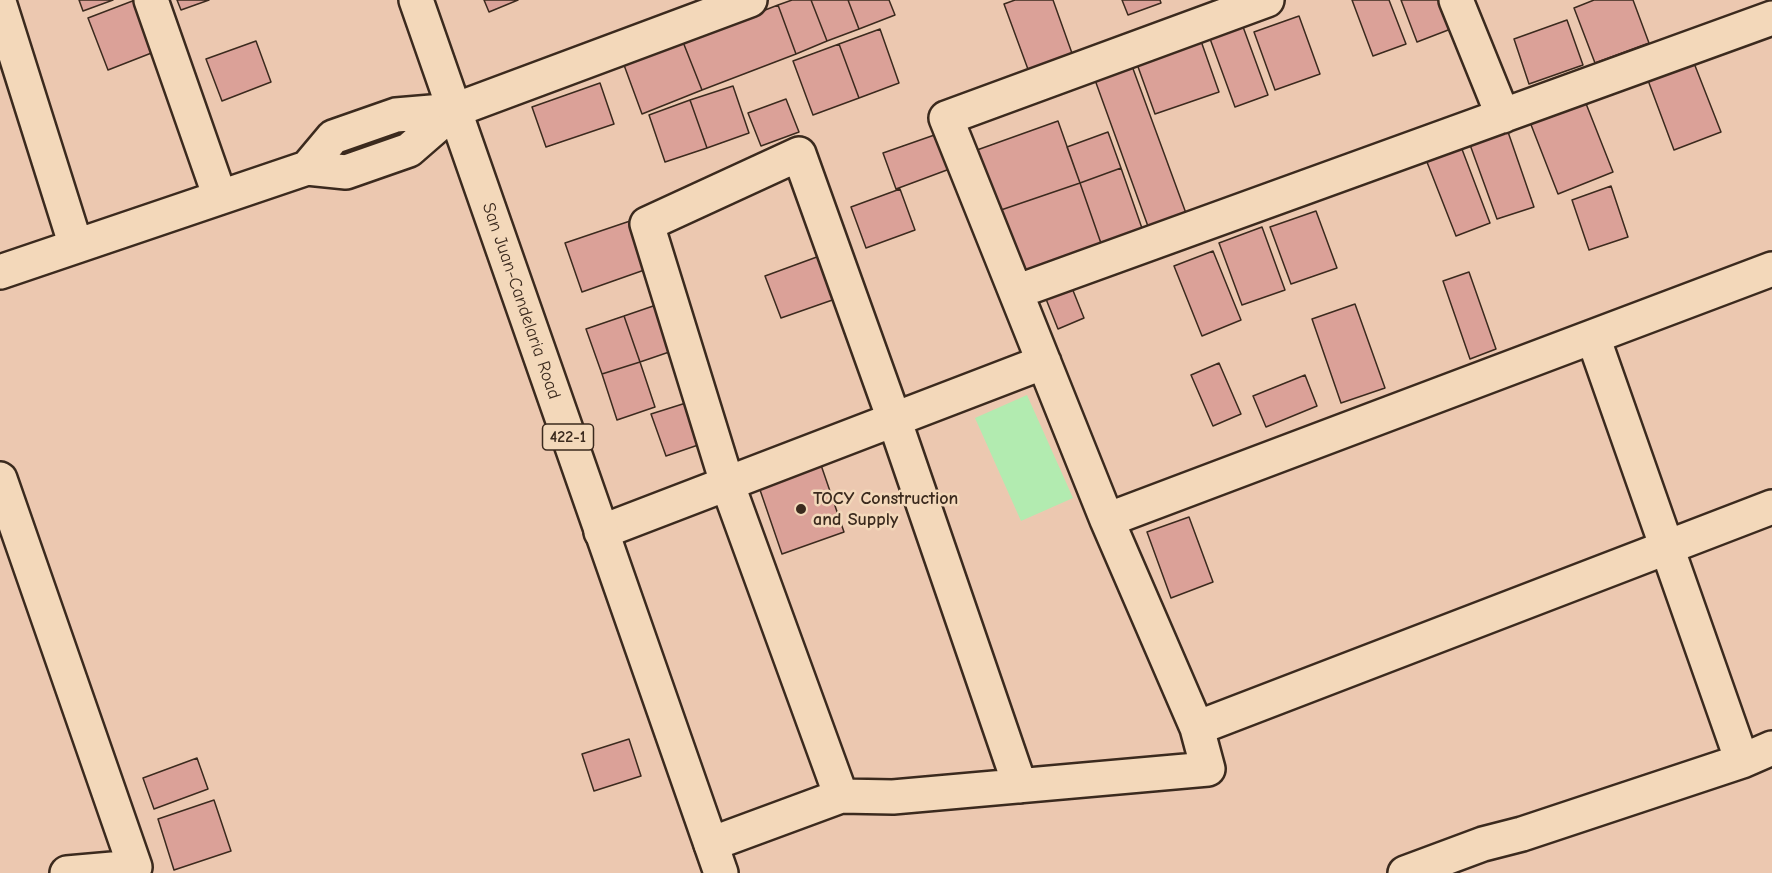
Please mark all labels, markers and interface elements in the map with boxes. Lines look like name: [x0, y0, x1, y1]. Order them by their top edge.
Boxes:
street label: San Juan-Candelaria Road: [477, 200, 565, 402]
road number: 422-1: [542, 424, 594, 450]
place label: TOCY Construction and Supply: [813, 488, 958, 530]
marker: TOCY Construction and Supply: [794, 502, 808, 516]

